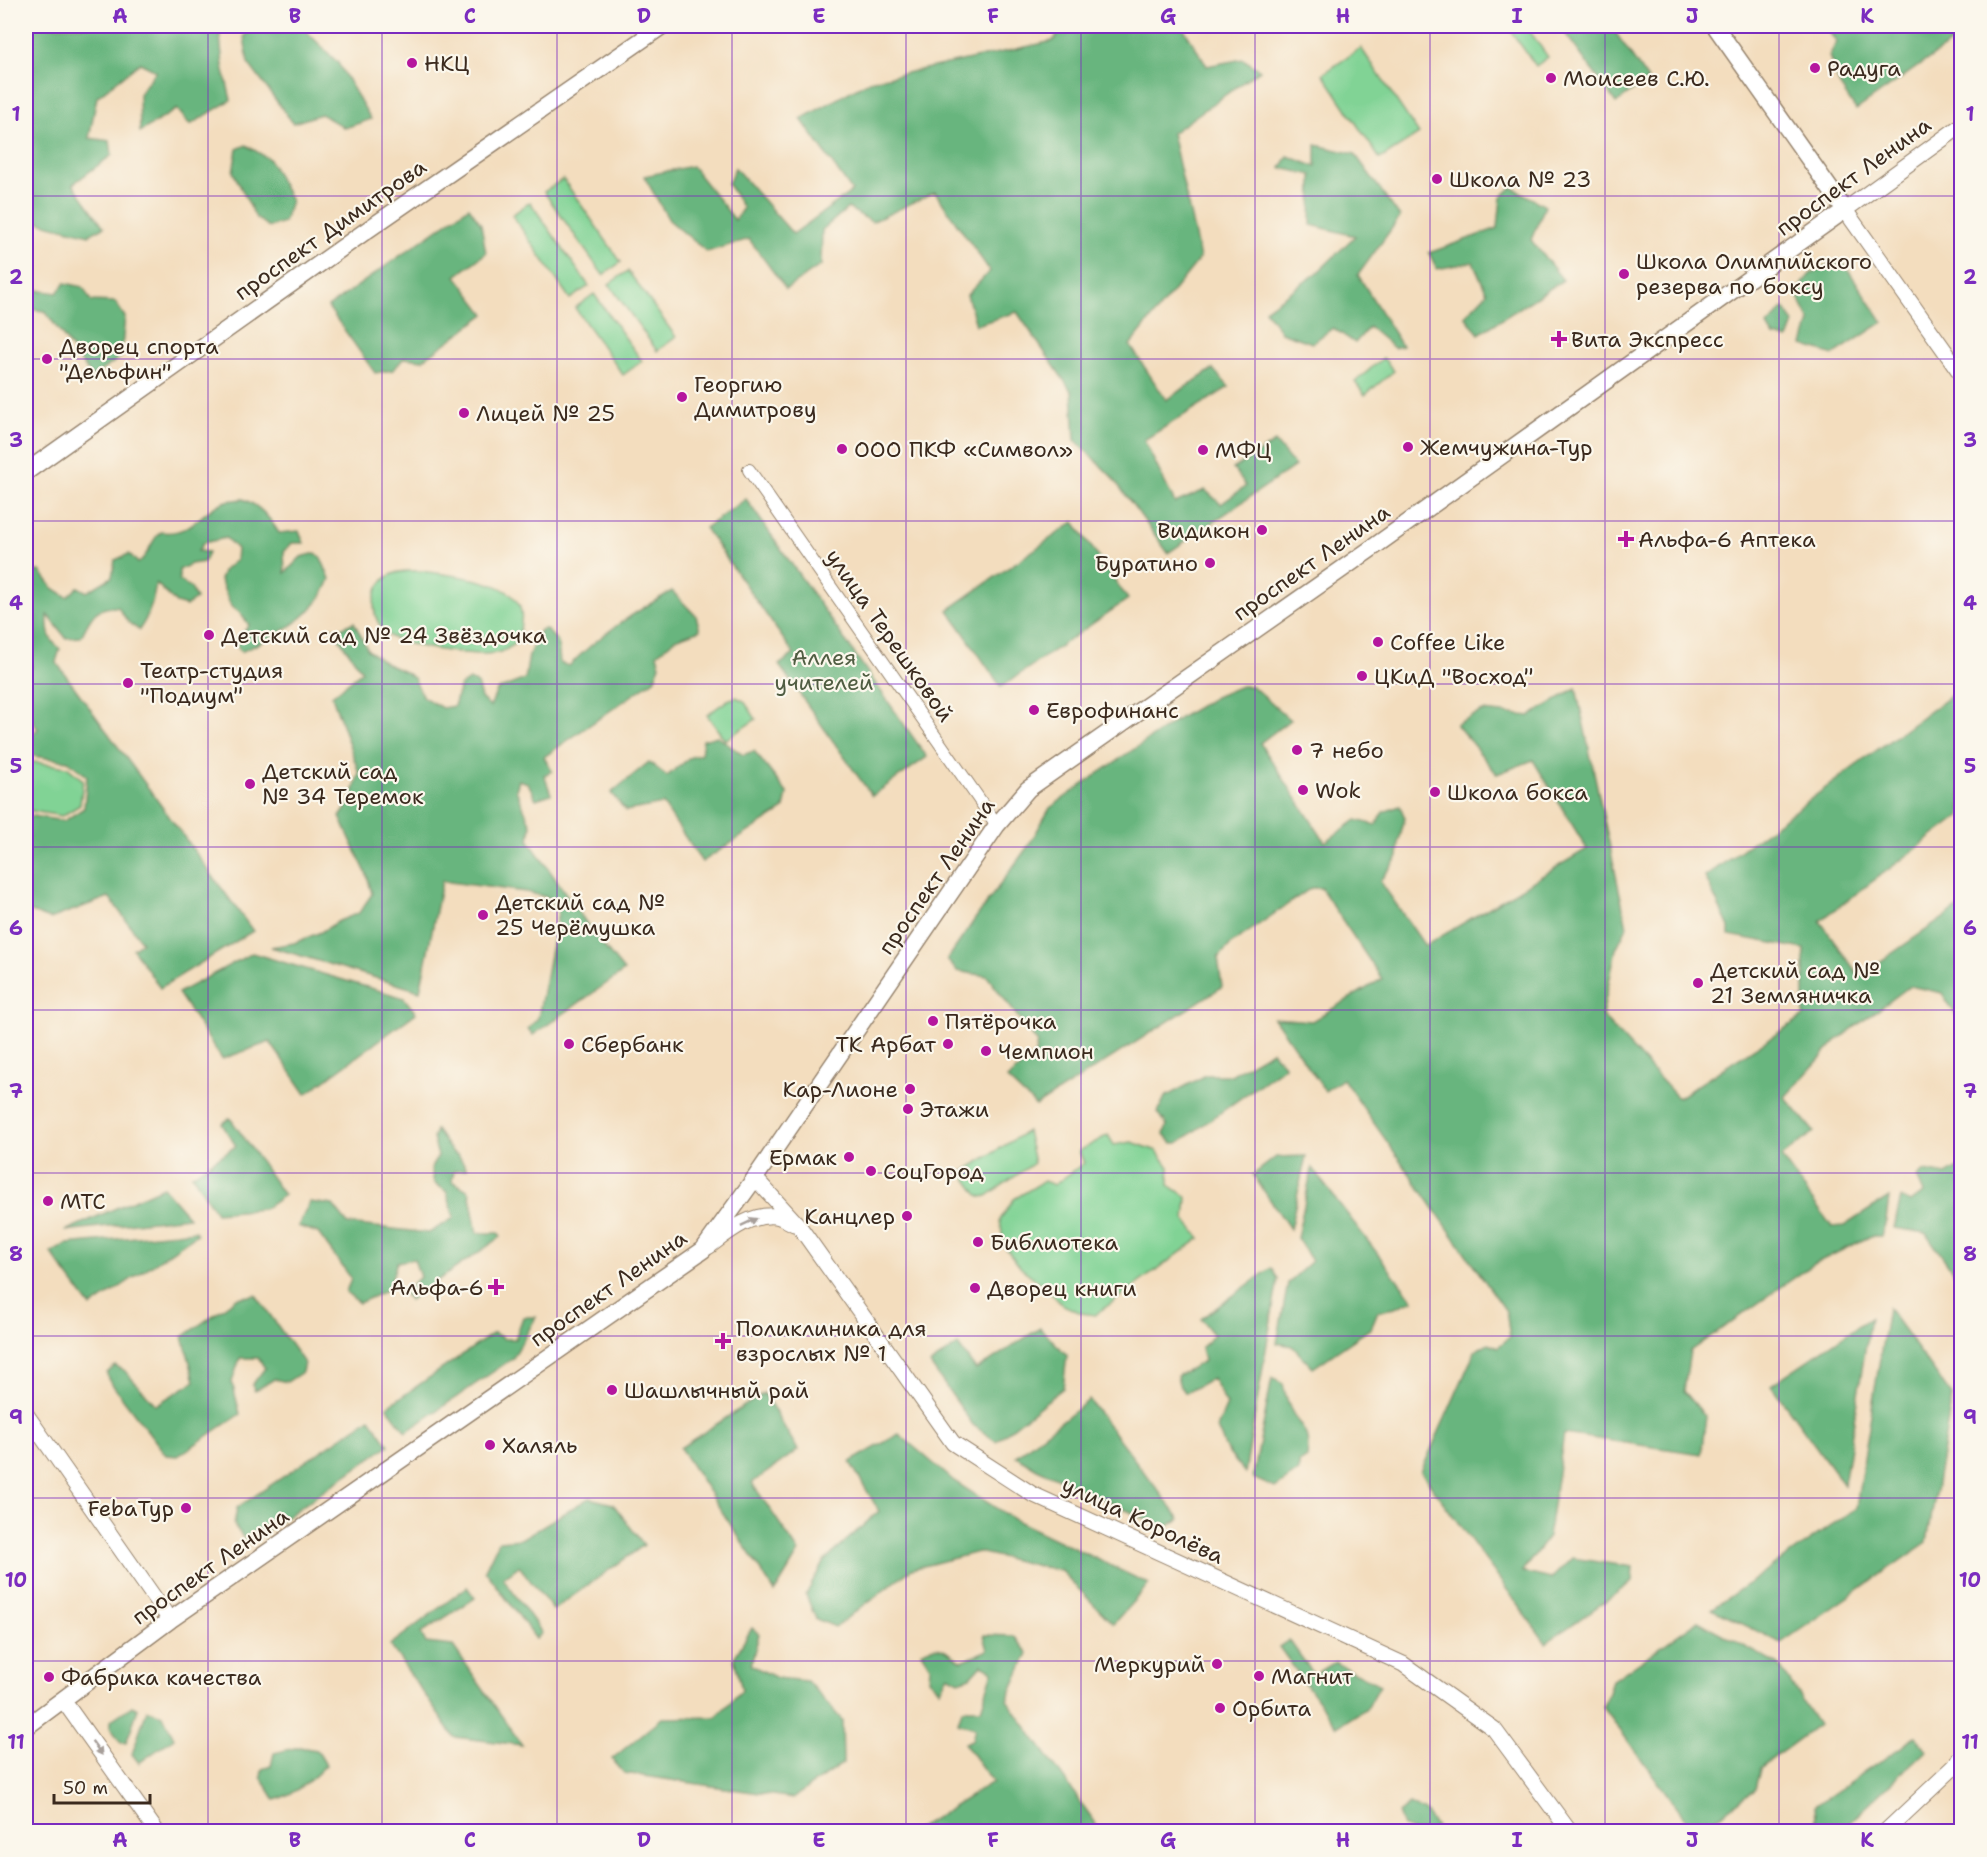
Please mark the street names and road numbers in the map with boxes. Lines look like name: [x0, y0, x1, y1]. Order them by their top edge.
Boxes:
street label: проспект Ленина: [1770, 110, 1937, 242]
street label: проспект Димитрова: [229, 152, 432, 307]
street label: проспект Ленина: [1227, 497, 1396, 627]
street label: улица Терешковой: [819, 543, 960, 728]
street label: проспект Ленина: [871, 792, 1002, 960]
street label: проспект Ленина: [524, 1223, 693, 1353]
street label: улица Королёва: [1057, 1470, 1229, 1571]
street label: проспект Ленина: [126, 1501, 295, 1631]

